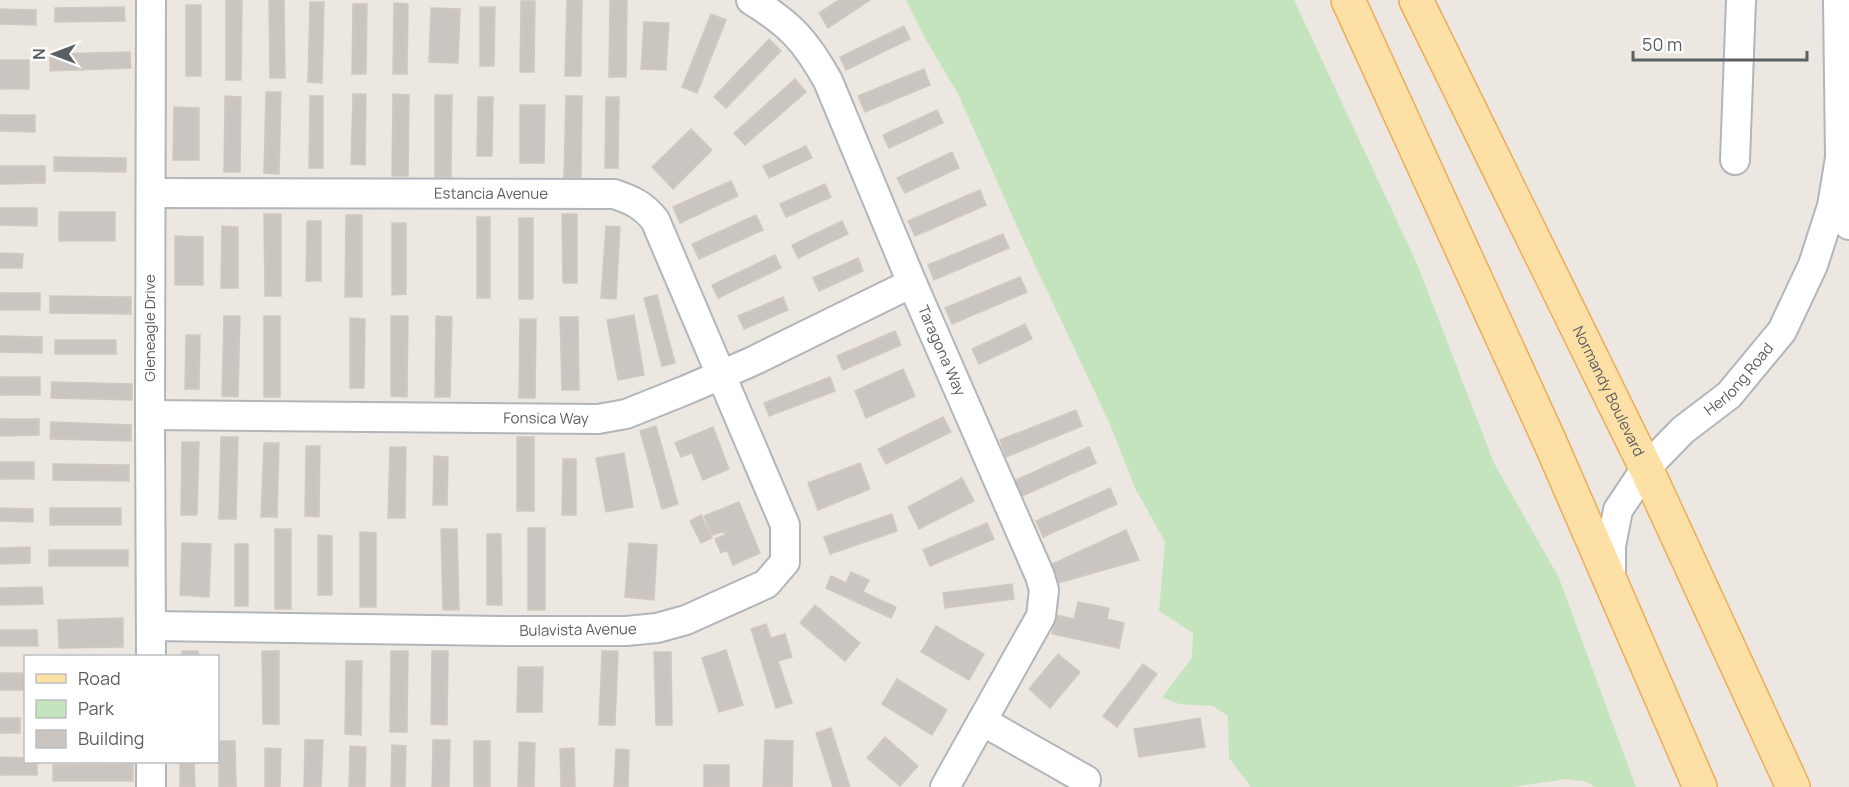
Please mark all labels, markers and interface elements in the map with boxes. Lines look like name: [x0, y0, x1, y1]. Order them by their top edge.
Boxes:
north arrow: [24, 24, 84, 84]
scale bar: [1633, 24, 1807, 62]
text: 50 m: [1642, 32, 1682, 56]
text: N: [28, 48, 50, 60]
street label: Estancia Avenue: [434, 183, 548, 204]
street label: Gleneagle Drive: [139, 274, 160, 382]
street label: Taragona Way: [913, 302, 971, 399]
street label: Normandy Boulevard: [1568, 322, 1650, 460]
street label: Herlong Road: [1700, 338, 1778, 420]
street label: Fonsica Way: [503, 407, 589, 429]
street label: Bulavista Avenue: [519, 618, 637, 641]
legend: [24, 655, 219, 763]
text: Road: [78, 666, 121, 690]
text: Park: [78, 696, 115, 720]
text: Building: [78, 726, 144, 750]

